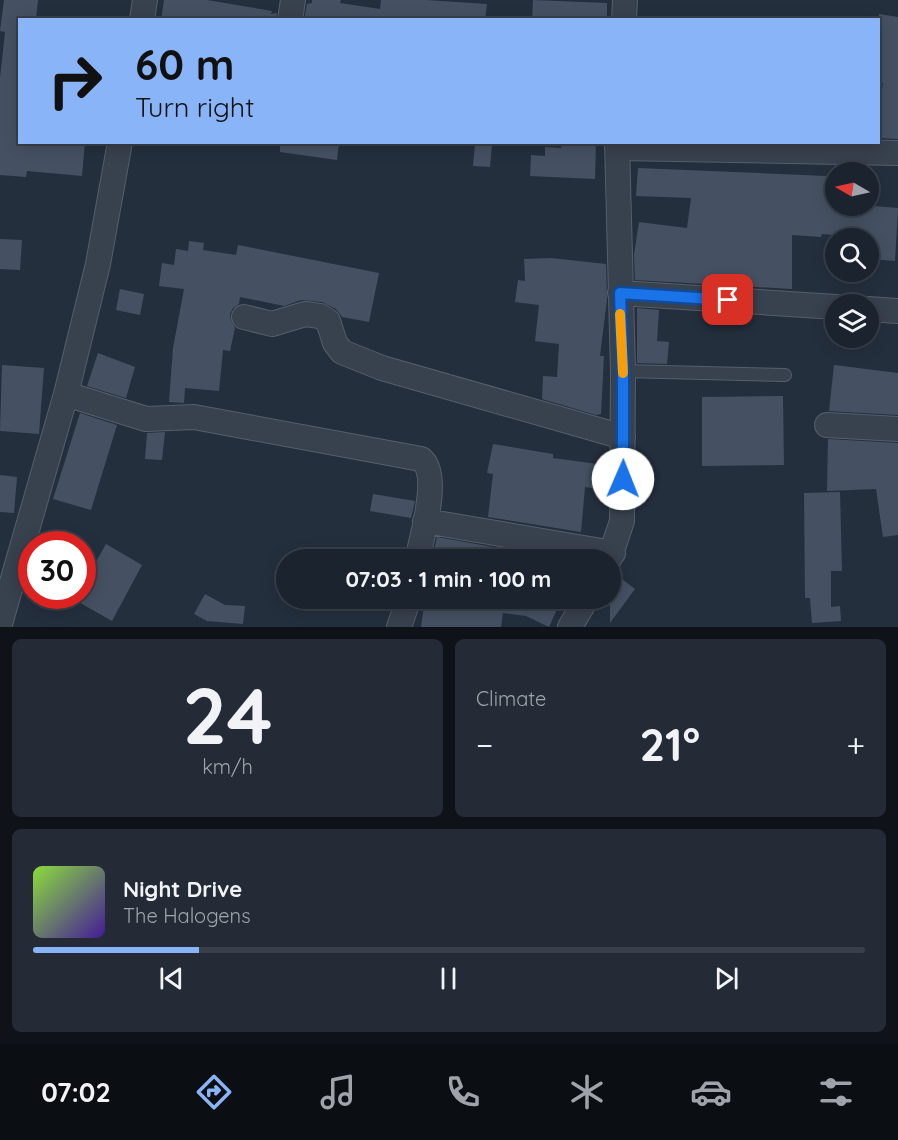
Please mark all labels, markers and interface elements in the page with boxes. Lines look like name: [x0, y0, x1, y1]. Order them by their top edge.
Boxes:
text: 60 m: [135, 38, 235, 91]
icon: right: [36, 42, 114, 120]
text: Turn right: [135, 90, 254, 124]
north arrow: [825, 162, 879, 216]
map controls: [825, 162, 879, 348]
button: search: [825, 228, 879, 282]
pin: [702, 274, 753, 325]
icon: arrive: [711, 283, 744, 316]
button: layers: [825, 294, 879, 348]
position arrow: [591, 447, 655, 511]
speed limit sign: 30: [18, 531, 96, 609]
text: 07:03 · 1 min · 100 m: [346, 565, 551, 593]
text: 24: [182, 666, 273, 764]
text: Climate: [476, 686, 546, 711]
text: 21°: [639, 716, 700, 772]
text: −: [476, 724, 493, 765]
text: +: [846, 724, 865, 765]
text: km/h: [202, 754, 253, 779]
text: Night Drive: [123, 875, 242, 903]
text: The Halogens: [123, 903, 251, 928]
icon: previous: [155, 962, 188, 995]
icon: pause: [432, 962, 465, 995]
icon: next: [710, 962, 743, 995]
icon: directions: [193, 1071, 235, 1113]
icon: music: [317, 1071, 359, 1113]
icon: phone: [442, 1071, 484, 1113]
icon: climate: [566, 1071, 608, 1113]
icon: car: [690, 1071, 732, 1113]
icon: filters: [815, 1071, 857, 1113]
text: 07:02: [41, 1075, 111, 1109]

